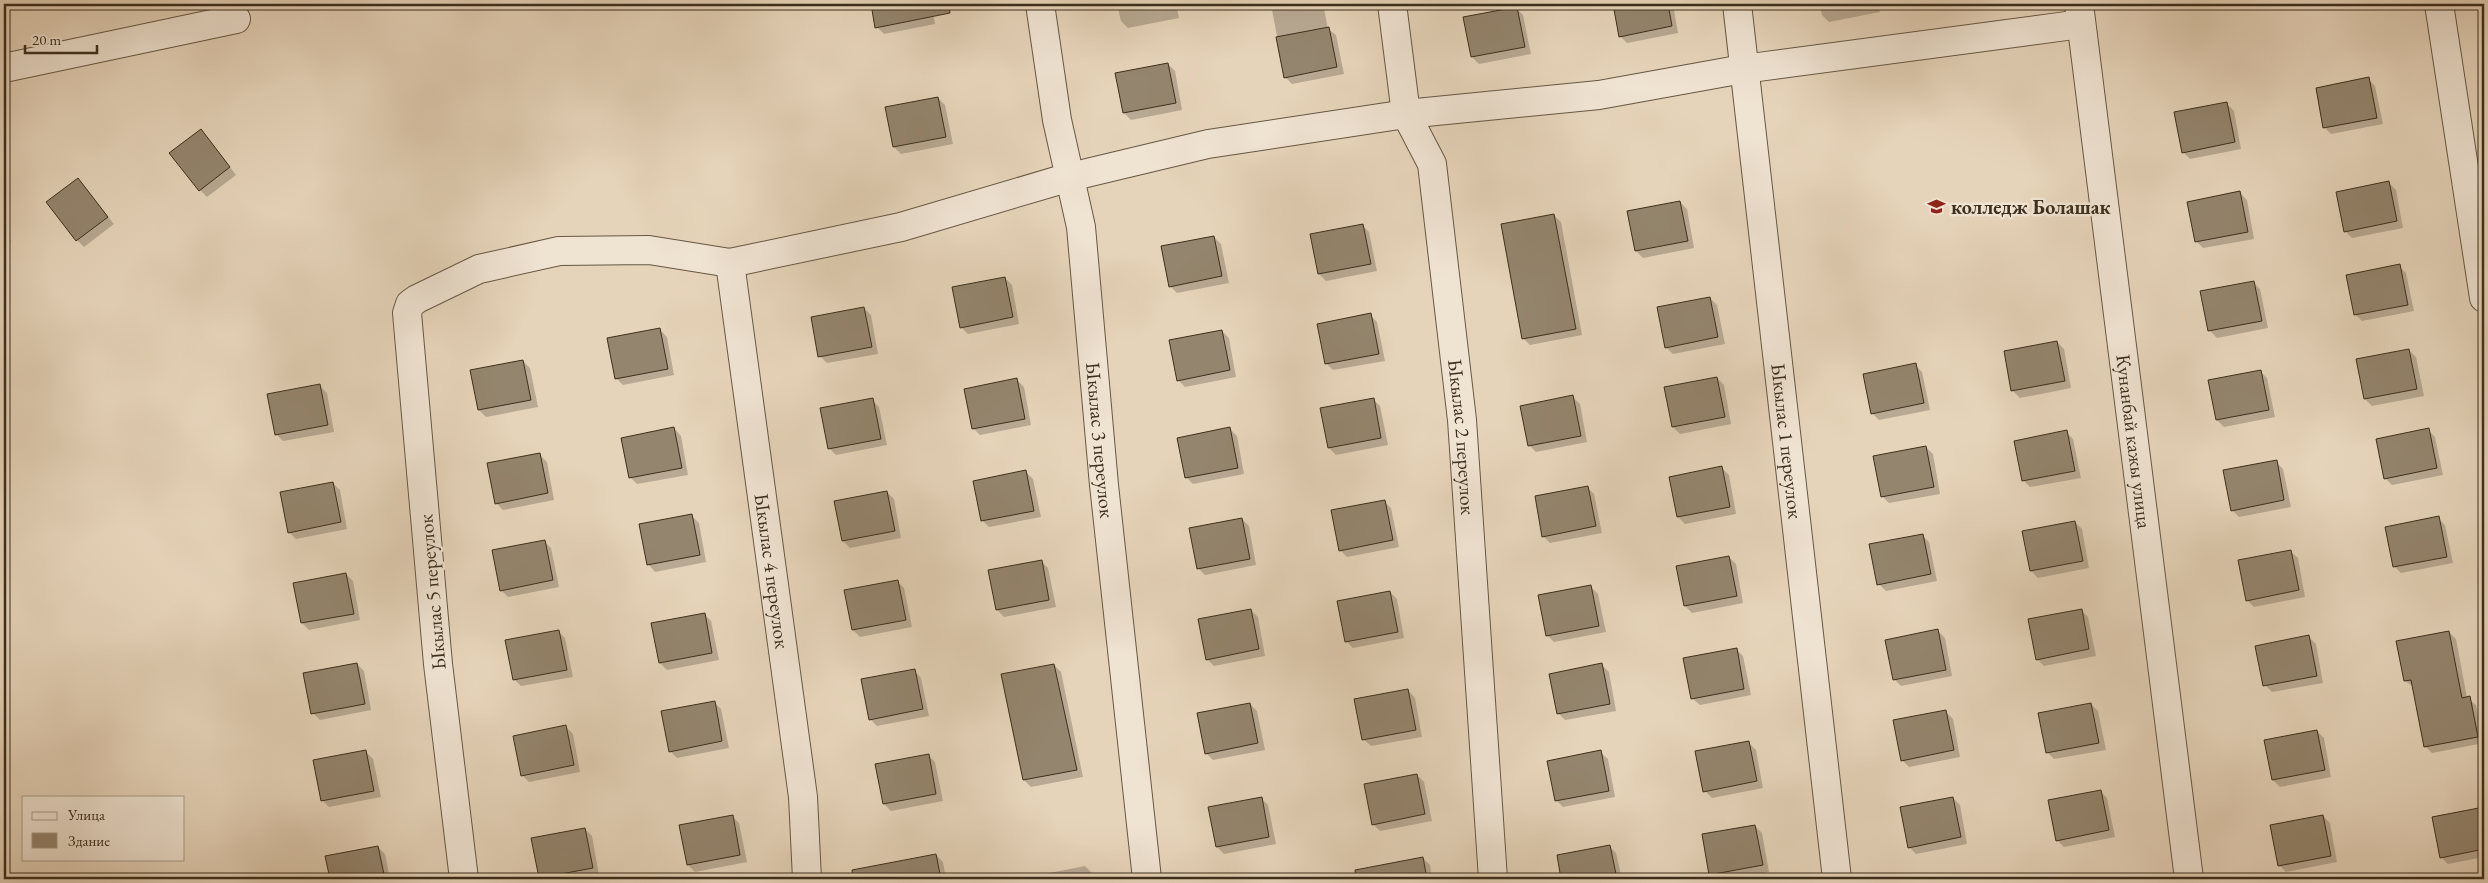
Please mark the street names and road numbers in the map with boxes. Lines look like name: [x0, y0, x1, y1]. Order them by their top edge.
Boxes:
street label: Кунанбай кажы улица: [2110, 353, 2158, 530]
street label: Ыкылас 2 переулок: [1442, 358, 1481, 516]
street label: Ыкылас 3 переулок: [1080, 361, 1121, 520]
street label: Ыкылас 1 переулок: [1765, 362, 1809, 521]
street label: Ыкылас 4 переулок: [749, 492, 796, 651]
street label: Ыкылас 5 переулок: [412, 513, 452, 671]

